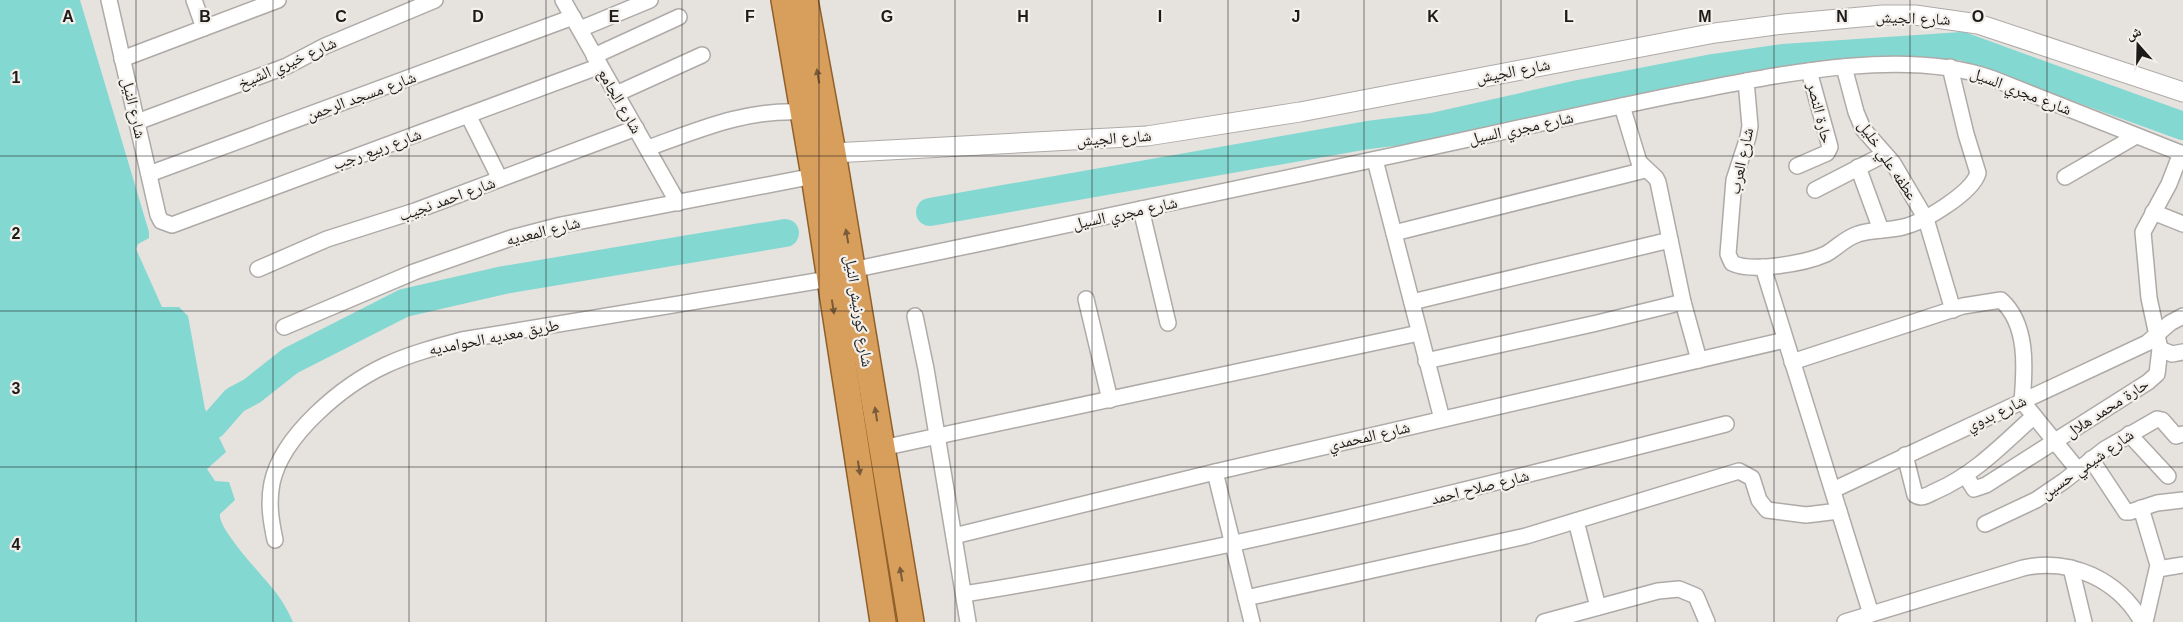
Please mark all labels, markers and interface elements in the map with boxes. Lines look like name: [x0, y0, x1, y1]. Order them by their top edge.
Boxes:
text: A: [62, 8, 74, 25]
text: B: [199, 8, 211, 25]
text: C: [335, 8, 347, 25]
text: D: [472, 8, 484, 25]
text: E: [609, 8, 620, 25]
text: F: [745, 8, 755, 25]
text: G: [881, 8, 893, 25]
text: H: [1017, 8, 1029, 25]
text: I: [1158, 8, 1162, 25]
text: J: [1292, 8, 1300, 25]
text: K: [1427, 8, 1439, 25]
text: L: [1564, 8, 1574, 25]
text: M: [1698, 8, 1712, 25]
text: N: [1836, 8, 1848, 25]
street label: شارع الجيش: [1875, 8, 1951, 30]
text: O: [1972, 8, 1984, 25]
north arrow: [2113, 20, 2163, 70]
text: ش: [2124, 23, 2144, 44]
street label: شارع خيري الشيخ: [235, 34, 340, 96]
street label: شارع الجيش: [1475, 56, 1552, 88]
street label: شارع مجري السيل: [1967, 64, 2074, 122]
street label: شارع الجامع: [593, 66, 645, 137]
street label: شارع مسجد الرحمن: [304, 68, 419, 126]
one-way arrow: [814, 68, 822, 84]
text: 1: [12, 69, 21, 86]
street label: شارع النيل: [117, 76, 149, 141]
street label: حارة النصر: [1803, 80, 1836, 145]
street label: شارع مجري السيل: [1467, 109, 1576, 151]
street label: عطفه علي خليل: [1852, 117, 1921, 205]
street label: شارع ربيع رجب: [331, 125, 424, 175]
street label: شارع العرب: [1726, 126, 1758, 196]
street label: شارع الجيش: [1076, 127, 1152, 151]
street label: شارع احمد نجيب: [396, 174, 498, 226]
street label: شارع مجري السيل: [1071, 194, 1180, 236]
street label: شارع المعديه: [504, 214, 582, 250]
text: 2: [12, 225, 21, 242]
one-way arrow: [842, 228, 850, 244]
street label: شارع كورنيش النيل: [840, 254, 876, 369]
one-way arrow: [829, 300, 837, 316]
street label: طريق معديه الحوامديه: [427, 316, 561, 360]
street label: حارة محمد هلال: [2062, 375, 2153, 443]
text: 3: [12, 380, 21, 397]
street label: شارع بدوي: [1963, 392, 2030, 438]
one-way arrow: [872, 405, 880, 421]
street label: شارع المحمدي: [1326, 418, 1412, 458]
street label: شارع شيمي حسين: [2037, 426, 2139, 506]
one-way arrow: [855, 460, 863, 476]
street label: شارع صلاح احمد: [1429, 467, 1531, 509]
text: 4: [12, 536, 21, 553]
one-way arrow: [897, 566, 905, 582]

